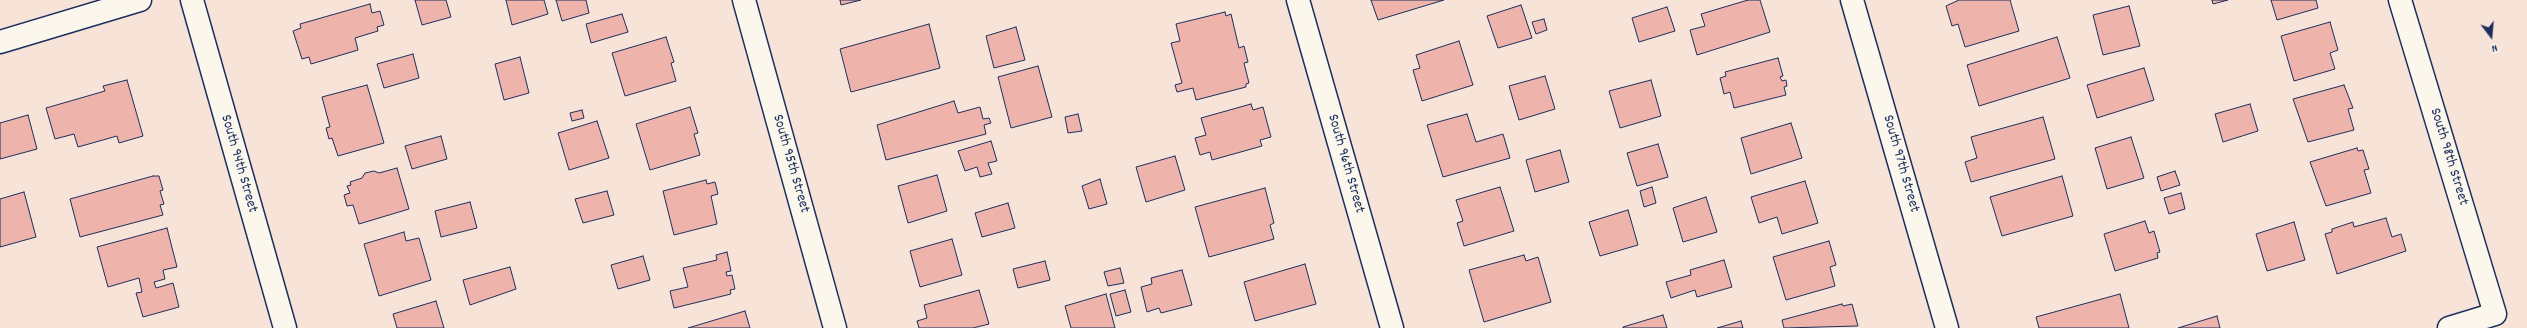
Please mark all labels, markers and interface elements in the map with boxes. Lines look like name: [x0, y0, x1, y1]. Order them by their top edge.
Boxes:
north arrow: [2471, 16, 2511, 56]
text: N: [2489, 39, 2499, 56]
street label: South 98th Street: [2425, 106, 2471, 208]
street label: South 96th Street: [1322, 112, 1368, 216]
street label: South 94th Street: [215, 113, 261, 215]
street label: South 95th Street: [767, 113, 813, 215]
street label: South 97th Street: [1877, 113, 1923, 215]

